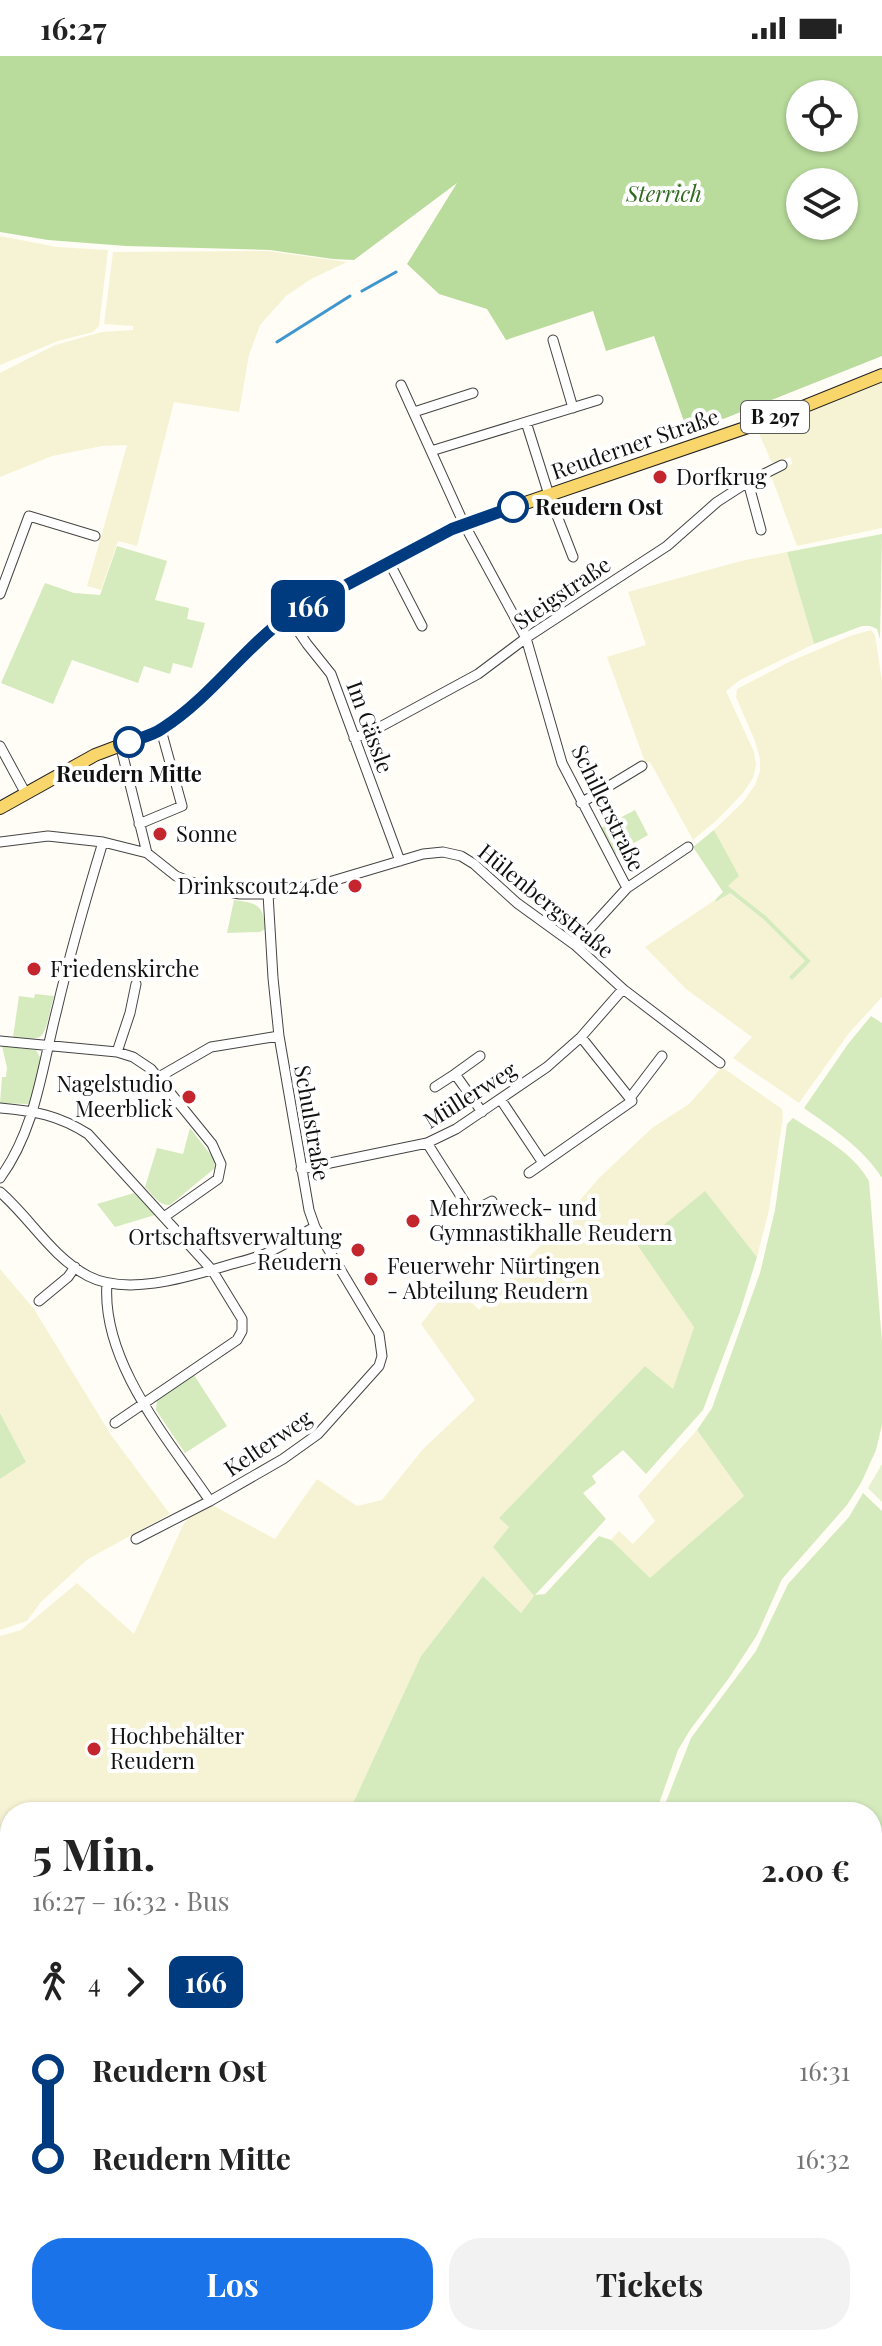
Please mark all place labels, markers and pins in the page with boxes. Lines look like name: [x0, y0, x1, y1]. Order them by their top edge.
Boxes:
place label: Dorfkrug: [676, 461, 767, 491]
marker: Dorfkrug: [651, 468, 669, 486]
place label: Reudern Ost: [535, 491, 663, 521]
marker: Reudern Ost: [498, 492, 528, 522]
marker: Reudern Mitte: [114, 727, 144, 757]
place label: Reudern Mitte: [56, 758, 202, 788]
place label: Sonne: [176, 818, 237, 848]
marker: Sonne: [151, 825, 169, 843]
place label: Drinkscout24.de: [178, 870, 339, 900]
marker: Drinkscout24.de: [346, 877, 364, 895]
place label: Friedenskirche: [50, 953, 199, 983]
marker: Friedenskirche: [25, 960, 43, 978]
place label: Nagelstudio Meerblick: [56, 1068, 173, 1123]
marker: Nagelstudio Meerblick: [180, 1088, 198, 1106]
place label: Mehrzweck- und Gymnastikhalle Reudern: [429, 1192, 672, 1247]
marker: Mehrzweck- und Gymnastikhalle Reudern: [404, 1212, 422, 1230]
place label: Ortschaftsverwaltung Reudern: [128, 1221, 342, 1276]
marker: Ortschaftsverwaltung Reudern: [349, 1241, 367, 1259]
place label: Feuerwehr Nürtingen - Abteilung Reudern: [387, 1250, 600, 1305]
marker: Feuerwehr Nürtingen - Abteilung Reudern: [362, 1270, 380, 1288]
place label: Hochbehälter Reudern: [110, 1720, 245, 1775]
marker: Hochbehälter Reudern: [85, 1740, 103, 1758]

